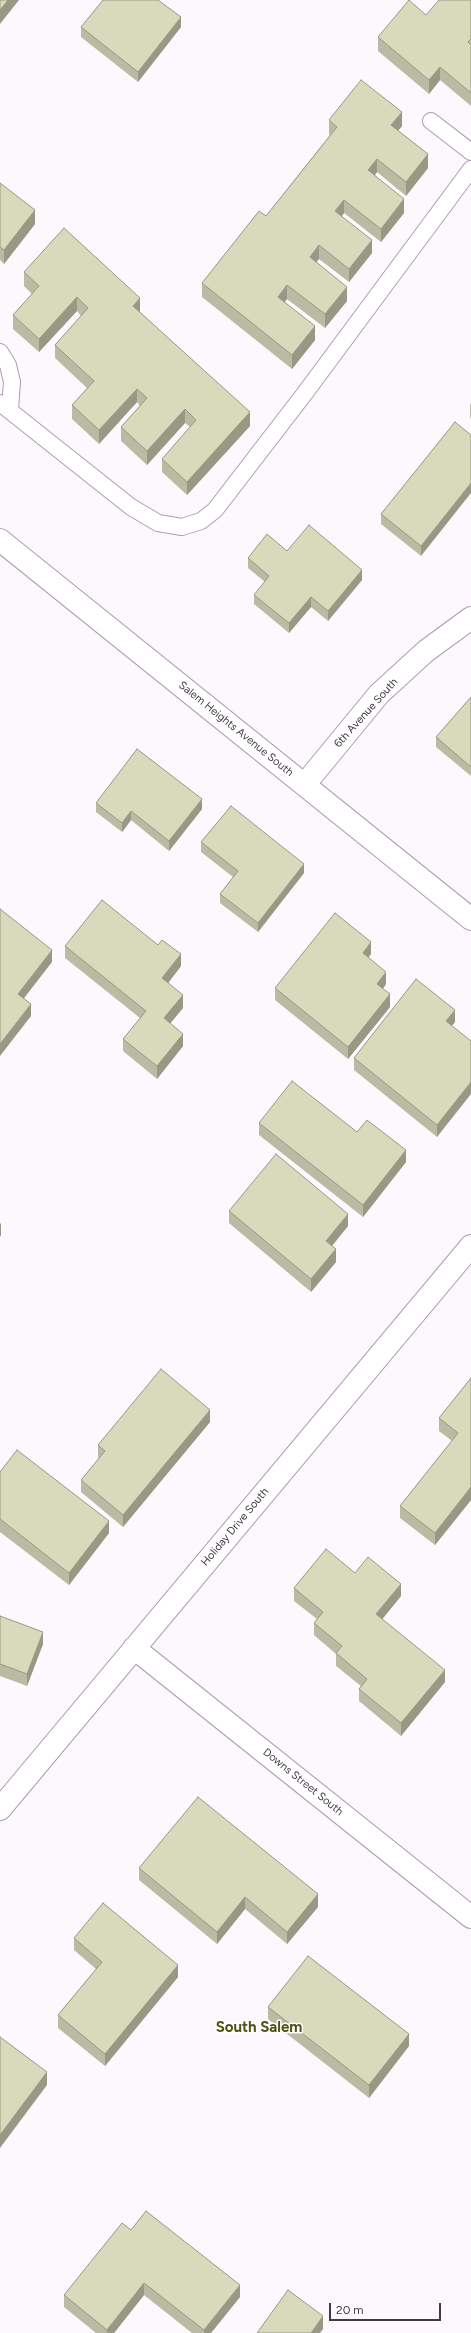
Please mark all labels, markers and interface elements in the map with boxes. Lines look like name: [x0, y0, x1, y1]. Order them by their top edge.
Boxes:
street label: 6th Avenue South: [331, 676, 401, 750]
street label: Salem Heights Avenue South: [176, 679, 296, 779]
street label: Holiday Drive South: [199, 1485, 271, 1569]
street label: Downs Street South: [260, 1746, 346, 1818]
district label: South Salem: [216, 2019, 302, 2037]
scale bar: [331, 2295, 443, 2321]
text: 20 m: [336, 2303, 364, 2317]

